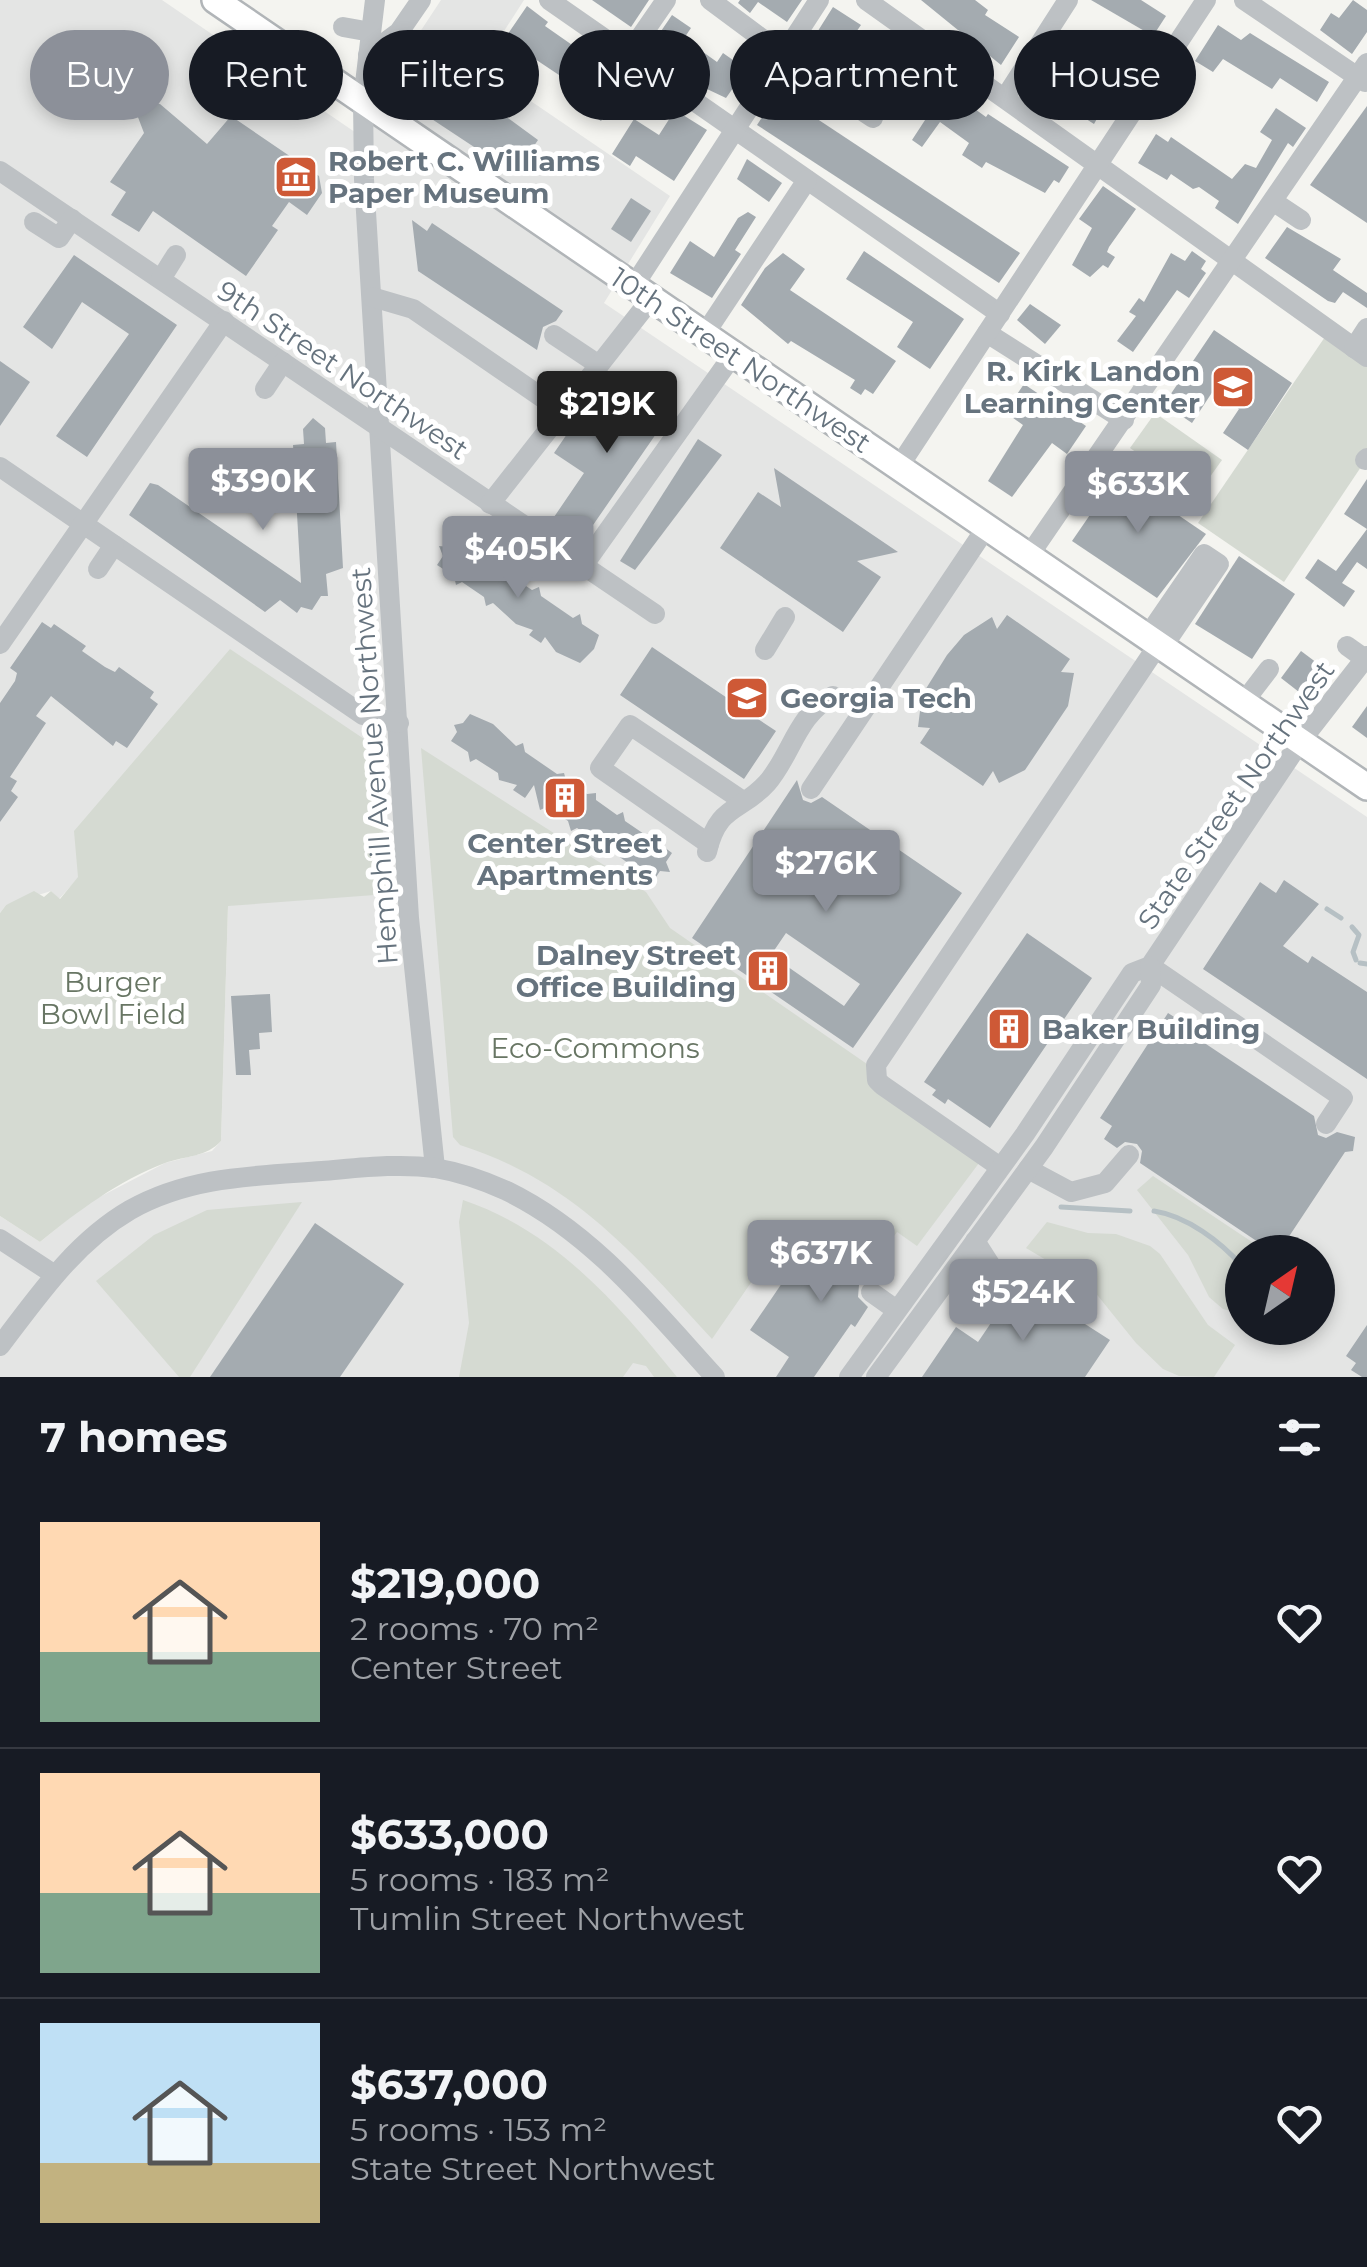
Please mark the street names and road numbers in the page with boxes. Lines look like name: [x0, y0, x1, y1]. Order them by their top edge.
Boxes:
street label: 10th Street Northwest: [604, 260, 878, 460]
street label: 9th Street Northwest: [211, 273, 475, 467]
street label: Hemphill Avenue Northwest: [343, 566, 405, 966]
street label: State Street Northwest: [1130, 654, 1342, 936]

